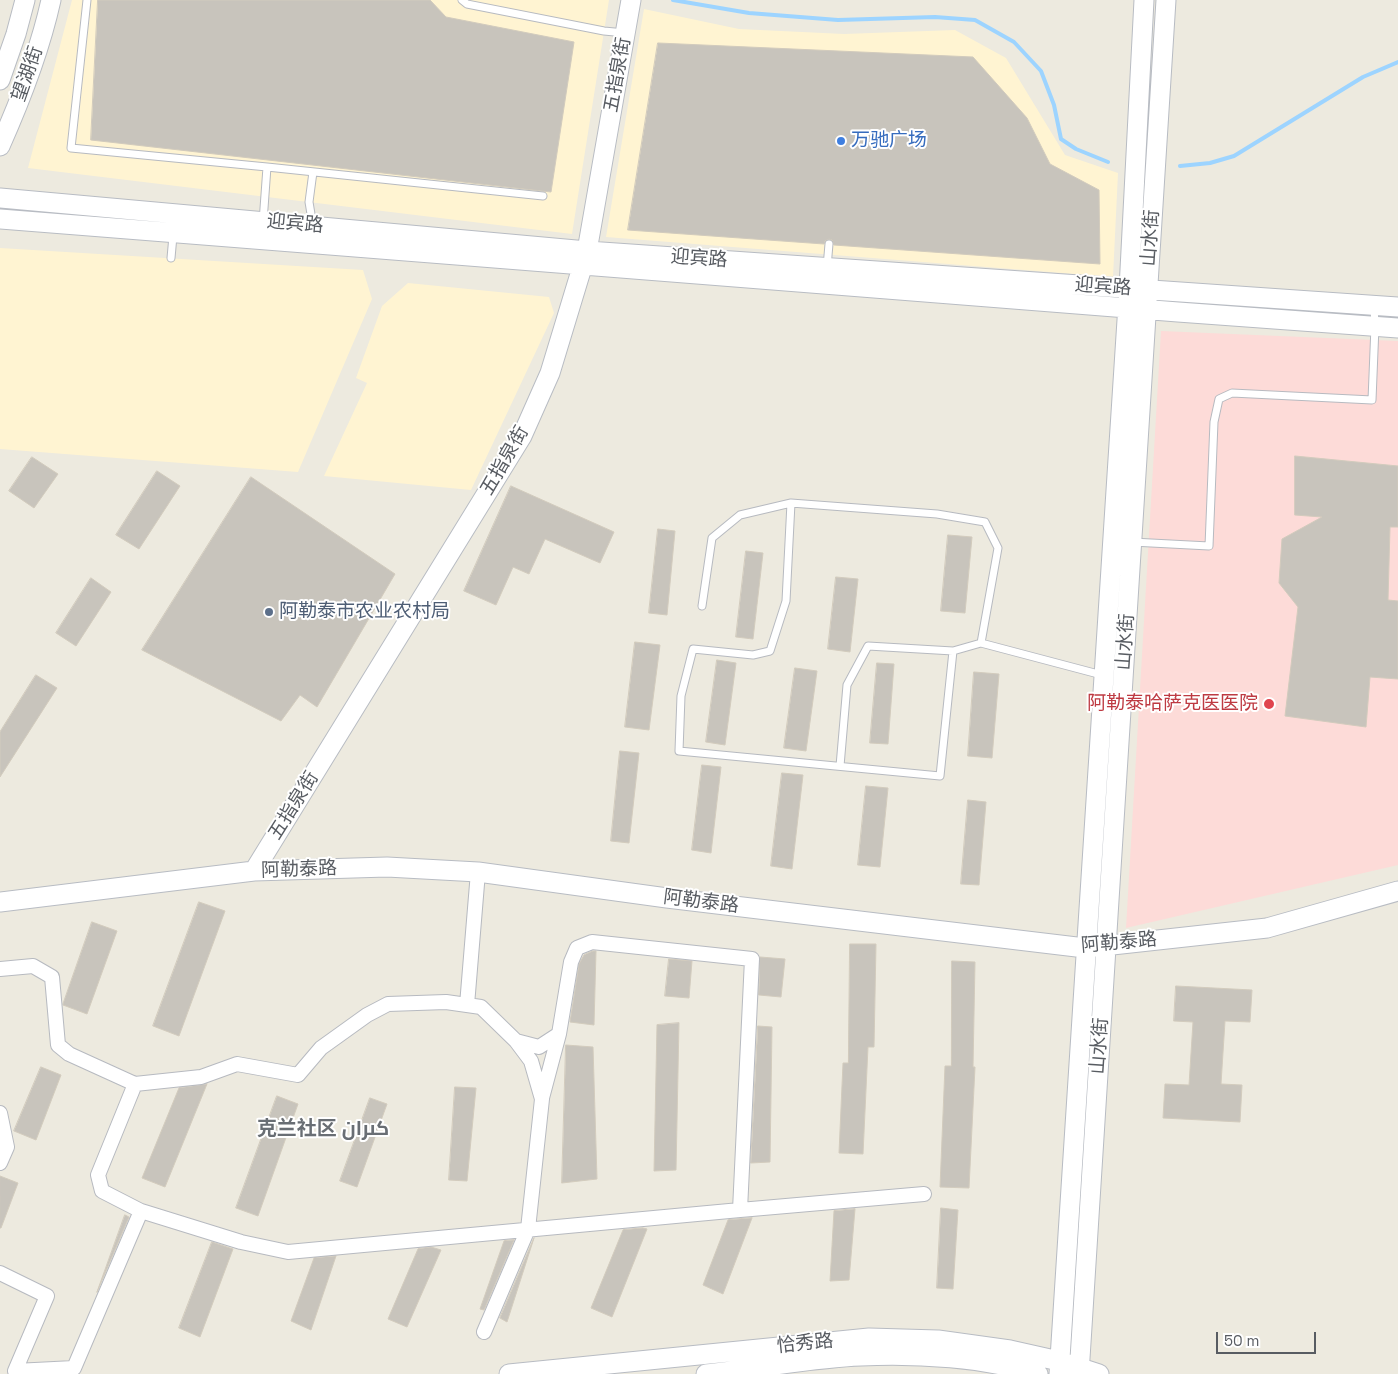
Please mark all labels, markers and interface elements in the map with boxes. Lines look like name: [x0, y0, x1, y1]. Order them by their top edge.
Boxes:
street label: 五指泉街: [600, 36, 636, 114]
street label: 望湖街: [8, 43, 48, 105]
place label: 万驰广场: [851, 130, 927, 152]
marker: 万驰广场: [835, 135, 847, 147]
street label: 山水街: [1138, 209, 1164, 267]
street label: 迎宾路: [266, 210, 324, 238]
street label: 迎宾路: [670, 246, 728, 272]
street label: 迎宾路: [1074, 274, 1132, 300]
street label: 五指泉街: [476, 422, 534, 500]
place label: 阿勒泰市农业农村局: [279, 601, 450, 623]
marker: 阿勒泰市农业农村局: [263, 606, 275, 618]
street label: 山水街: [1113, 613, 1139, 671]
place label: 阿勒泰哈萨克医医院: [1087, 693, 1258, 715]
marker: 阿勒泰哈萨克医医院: [1262, 697, 1276, 711]
street label: 五指泉街: [264, 768, 324, 844]
street label: 阿勒泰路: [261, 857, 337, 883]
street label: 阿勒泰路: [662, 886, 740, 918]
street label: 阿勒泰路: [1080, 928, 1158, 958]
street label: 山水街: [1087, 1017, 1113, 1075]
district label: 克兰社区 كىران: [257, 1118, 389, 1142]
scale bar: [1218, 1322, 1318, 1354]
street label: 恰秀路: [775, 1330, 835, 1358]
text: 50 m: [1224, 1331, 1259, 1350]

